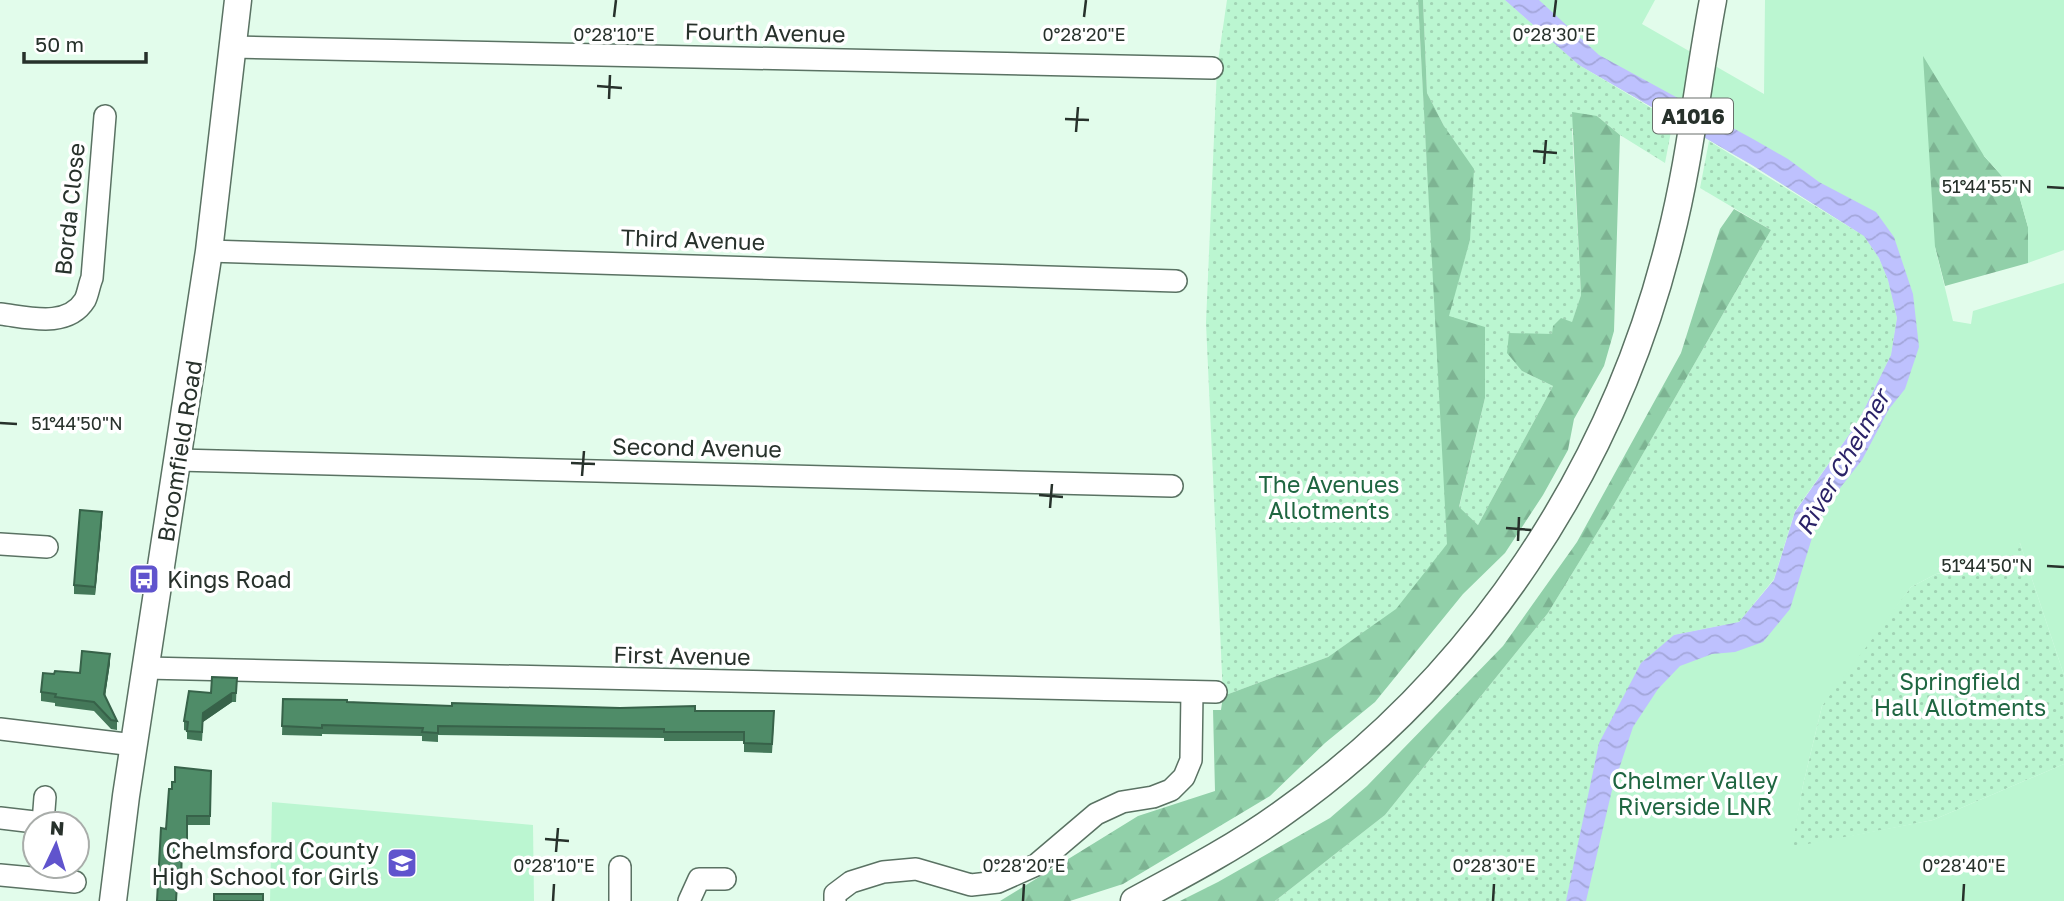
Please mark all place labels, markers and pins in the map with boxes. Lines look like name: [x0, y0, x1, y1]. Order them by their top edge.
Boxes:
bus stop icon: Kings Road: [127, 562, 161, 596]
place label: Kings Road: [167, 565, 292, 593]
place label: Chelmsford County High School for Girls: [152, 836, 379, 890]
school or university icon: Chelmsford County High School for Girls: [385, 846, 419, 880]

